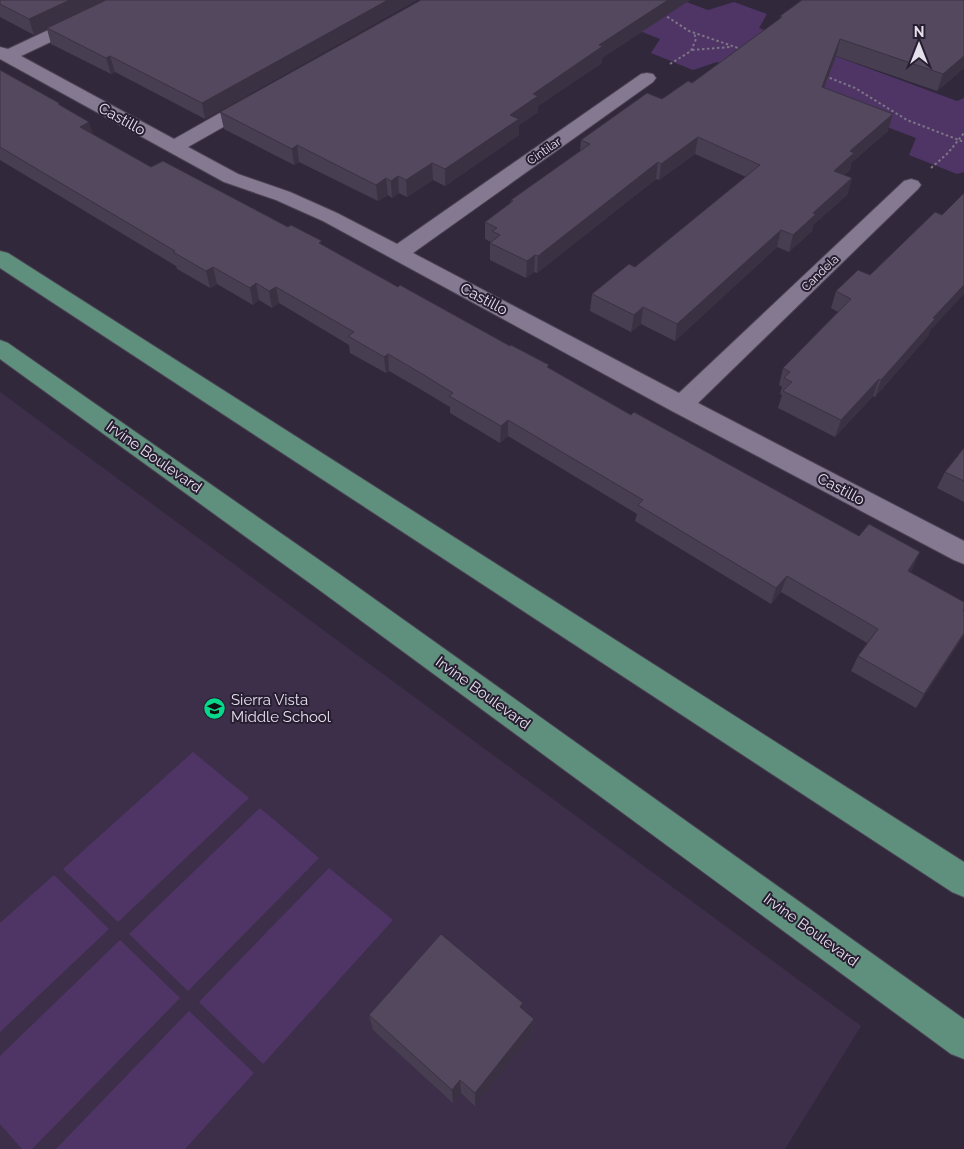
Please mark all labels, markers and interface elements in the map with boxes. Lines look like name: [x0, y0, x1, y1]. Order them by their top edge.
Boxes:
north arrow: [894, 20, 944, 70]
text: N: [914, 24, 924, 40]
street label: Castillo: [95, 99, 149, 139]
street label: Cintilar: [524, 134, 564, 168]
street label: Candela: [799, 252, 841, 294]
street label: Castillo: [457, 279, 511, 319]
street label: Irvine Boulevard: [103, 417, 205, 497]
street label: Castillo: [814, 469, 868, 509]
street label: Irvine Boulevard: [432, 653, 534, 733]
place label: Sierra Vista Middle School: [231, 691, 332, 726]
school or university icon: Sierra Vista Middle School: [203, 697, 227, 721]
street label: Irvine Boulevard: [760, 890, 862, 970]

